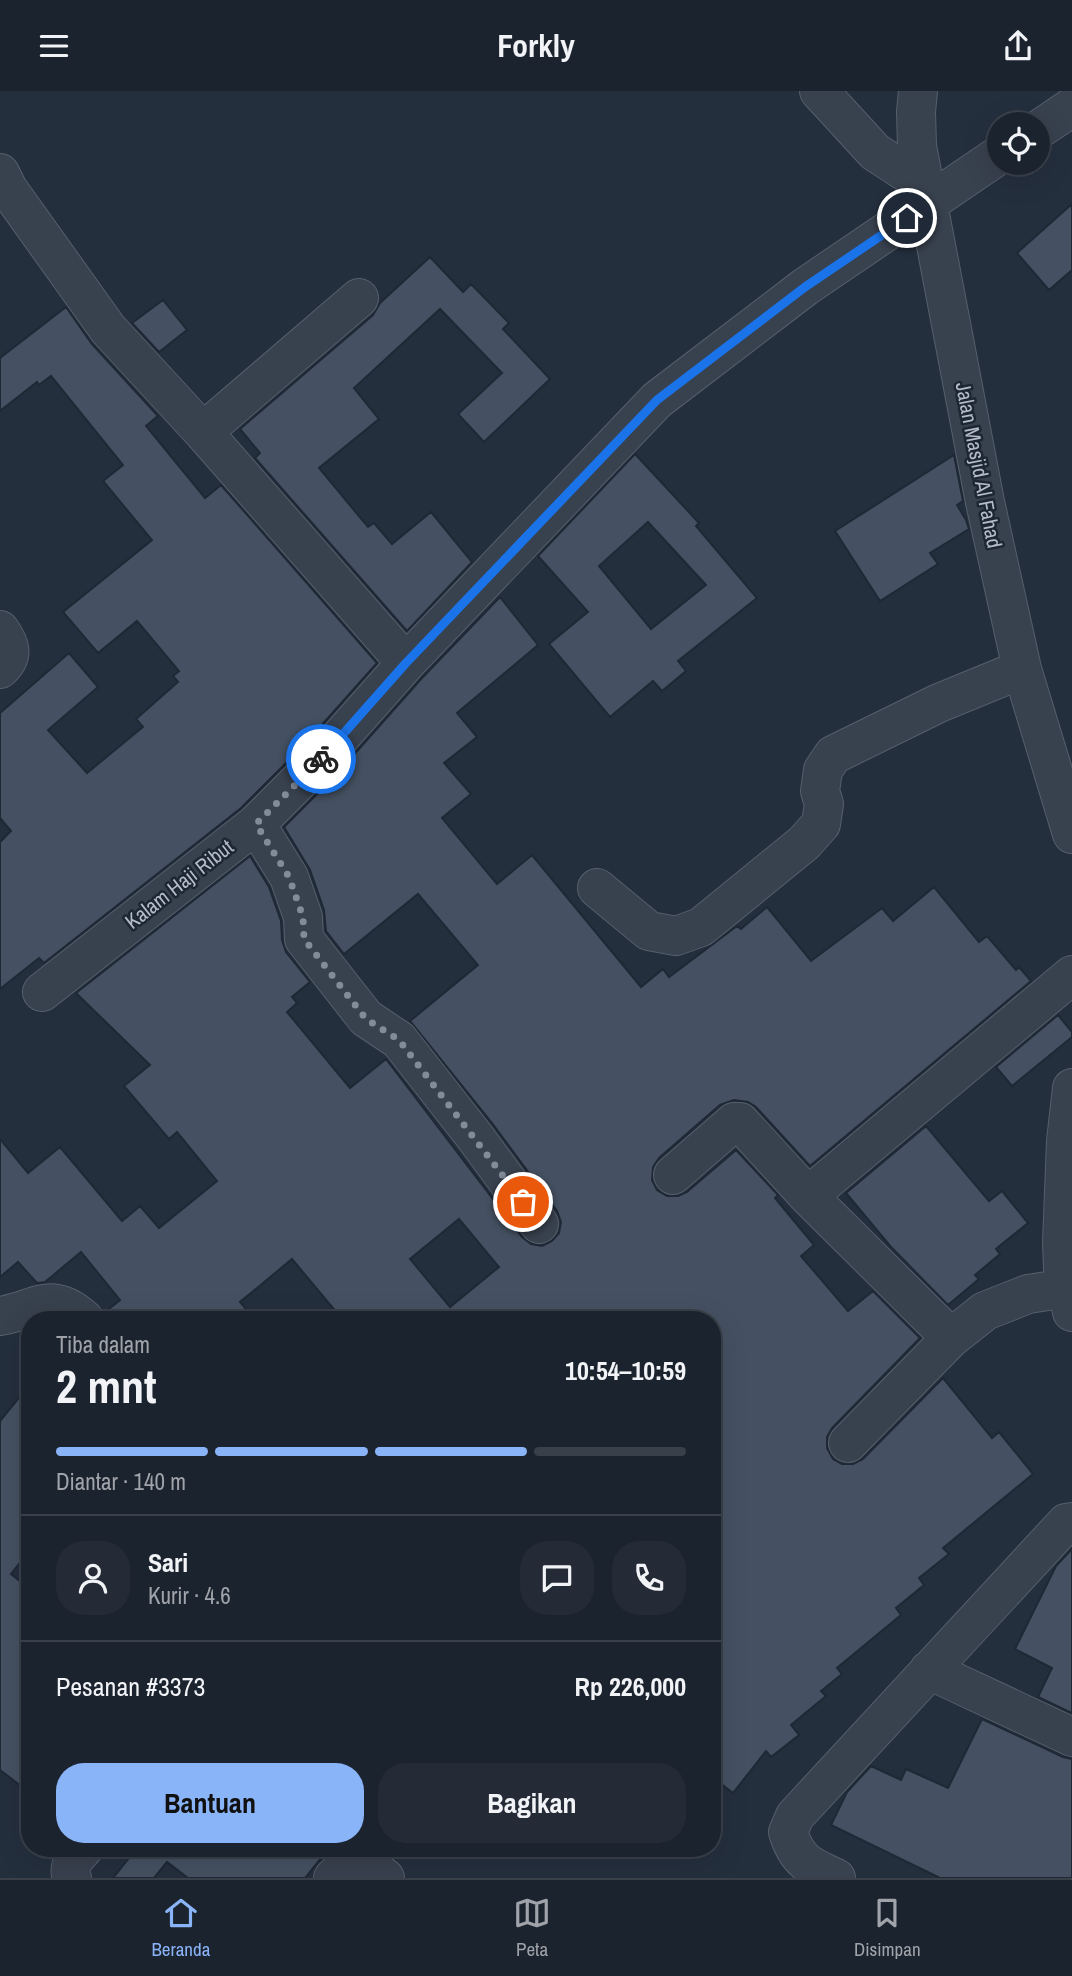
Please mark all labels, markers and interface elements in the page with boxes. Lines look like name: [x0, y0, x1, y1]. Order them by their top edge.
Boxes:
text: Forkly: [497, 24, 575, 67]
icon: menu: [35, 27, 73, 65]
icon: share: [999, 27, 1037, 65]
map controls: [987, 112, 1050, 175]
button: locate: [987, 112, 1050, 175]
pin: [877, 188, 937, 248]
icon: home: [888, 199, 926, 237]
street label: Jalan Masjid Al Fahad: [949, 379, 1009, 551]
courier: [286, 724, 356, 794]
icon: bike: [302, 740, 340, 778]
street label: Kalam Haji Ribut: [119, 832, 239, 935]
pin: [493, 1172, 553, 1232]
icon: bag: [504, 1183, 542, 1221]
text: Tiba dalam: [56, 1329, 150, 1360]
text: 10:54–10:59: [565, 1353, 686, 1388]
text: 2 mnt: [56, 1355, 157, 1417]
text: Diantar · 140 m: [56, 1466, 186, 1497]
button: person: [56, 1541, 130, 1615]
button: chat: [520, 1541, 594, 1615]
button: phone: [612, 1541, 686, 1615]
text: Sari: [148, 1545, 188, 1580]
text: Kurir · 4.6: [148, 1580, 231, 1611]
text: Pesanan #3373: [56, 1669, 205, 1704]
text: Rp 226,000: [575, 1669, 686, 1704]
button: Bantuan: [56, 1763, 364, 1843]
button: Bagikan: [378, 1763, 686, 1843]
tab: Beranda: [151, 1894, 210, 1962]
tab: Peta: [513, 1894, 551, 1962]
tab: Disimpan: [854, 1894, 921, 1962]

